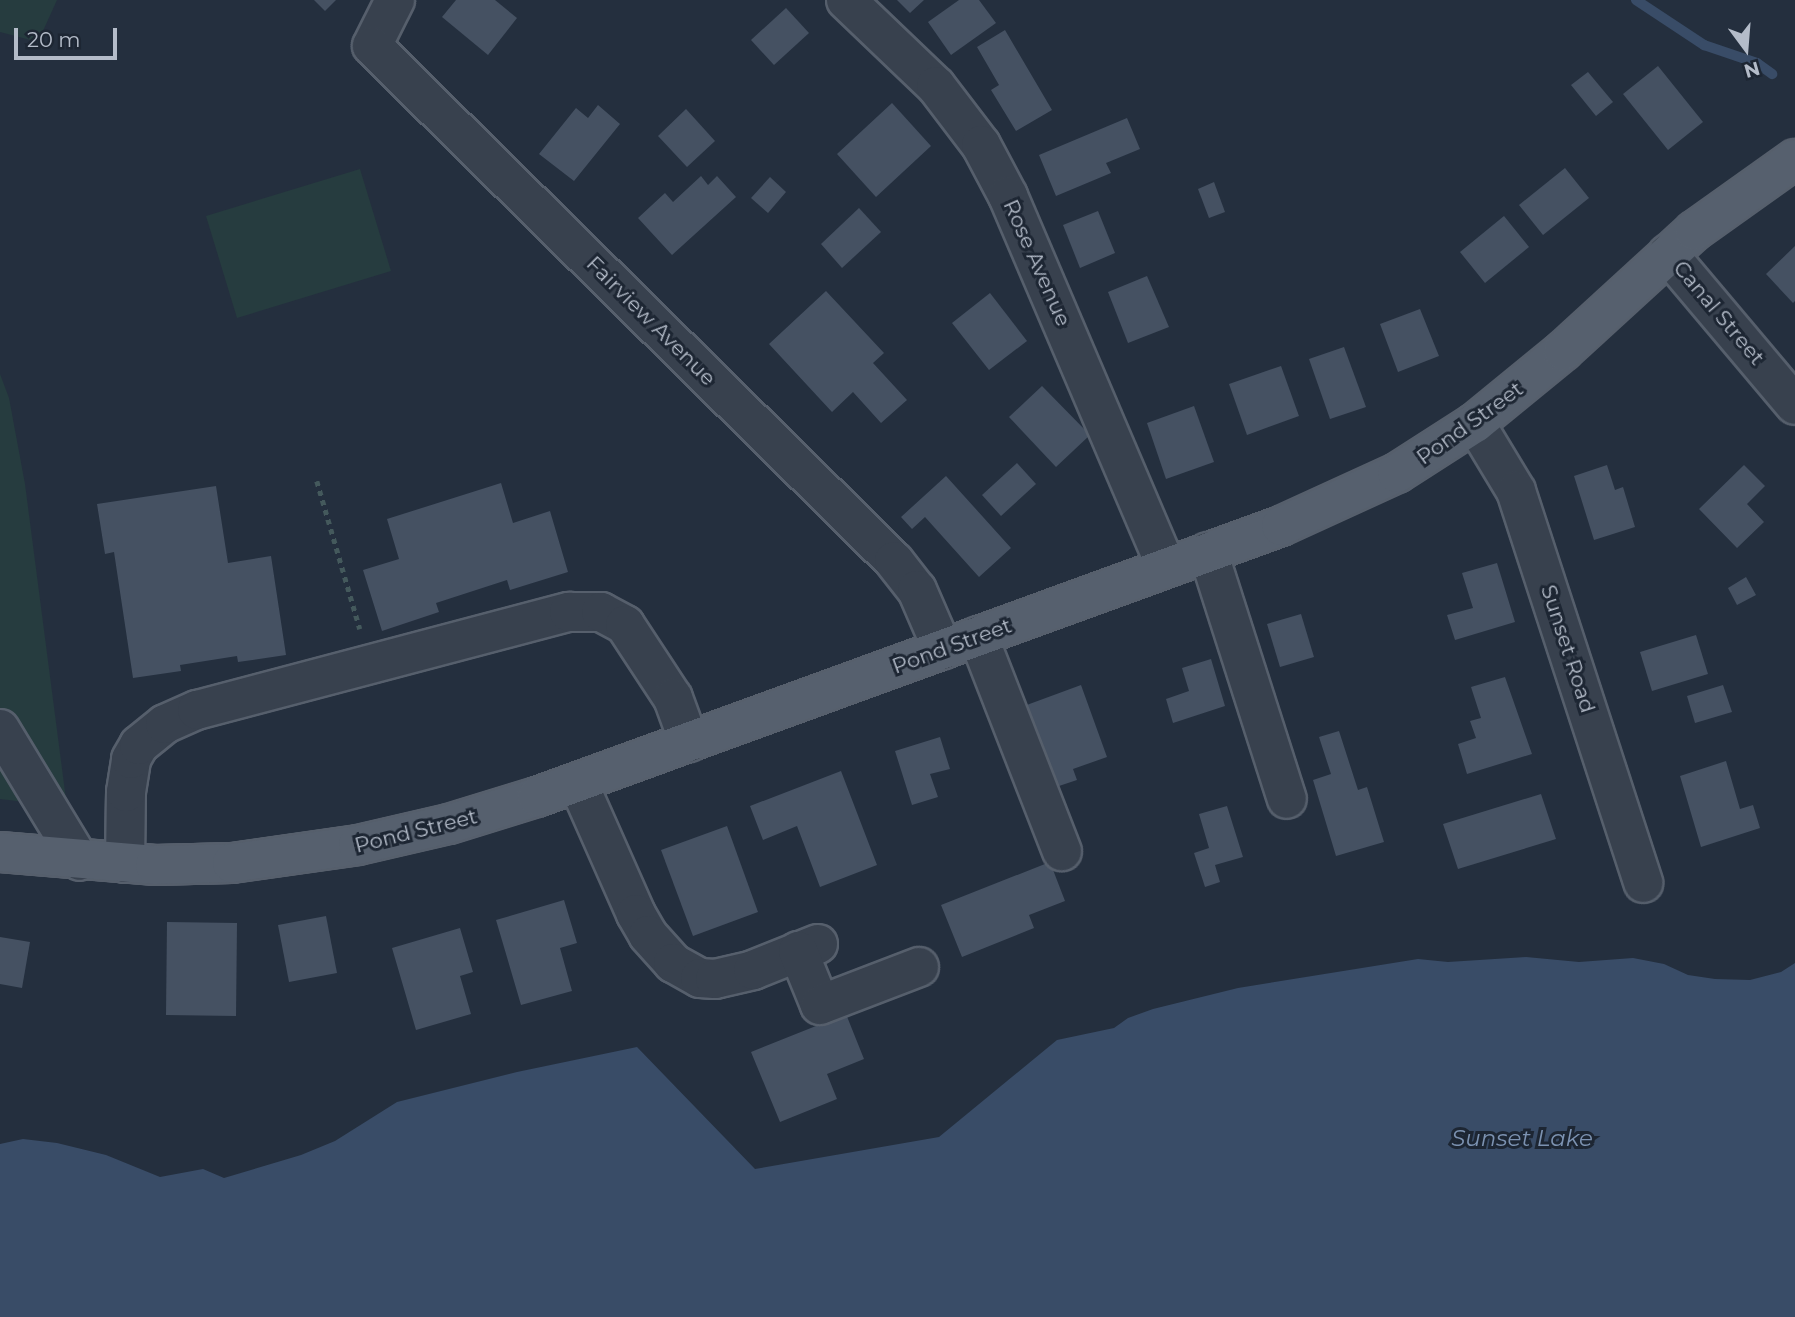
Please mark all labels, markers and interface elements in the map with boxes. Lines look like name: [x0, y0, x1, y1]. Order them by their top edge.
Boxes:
scale bar: [18, 14, 121, 58]
north arrow: [1711, 14, 1781, 84]
text: 20 m: [27, 27, 81, 52]
text: N: [1741, 56, 1762, 83]
street label: Rose Avenue: [998, 196, 1076, 330]
street label: Fairview Avenue: [581, 251, 721, 391]
street label: Canal Street: [1668, 256, 1770, 370]
street label: Pond Street: [1412, 376, 1528, 470]
street label: Sunset Road: [1535, 582, 1601, 716]
street label: Pond Street: [889, 613, 1015, 679]
street label: Pond Street: [352, 804, 480, 858]
water label: Sunset Lake: [1451, 1124, 1593, 1152]

